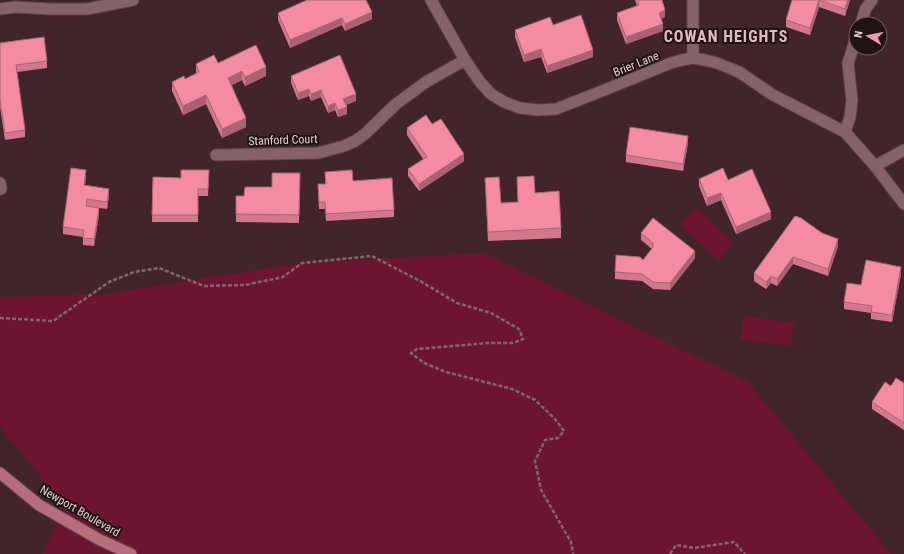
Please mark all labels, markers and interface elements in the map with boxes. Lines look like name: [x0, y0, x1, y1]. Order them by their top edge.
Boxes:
north arrow: [848, 16, 888, 56]
district label: COWAN HEIGHTS: [664, 27, 788, 46]
text: N: [852, 30, 866, 39]
street label: Brier Lane: [611, 48, 661, 79]
street label: Stanford Court: [248, 132, 318, 148]
street label: Newport Boulevard: [38, 482, 123, 540]

